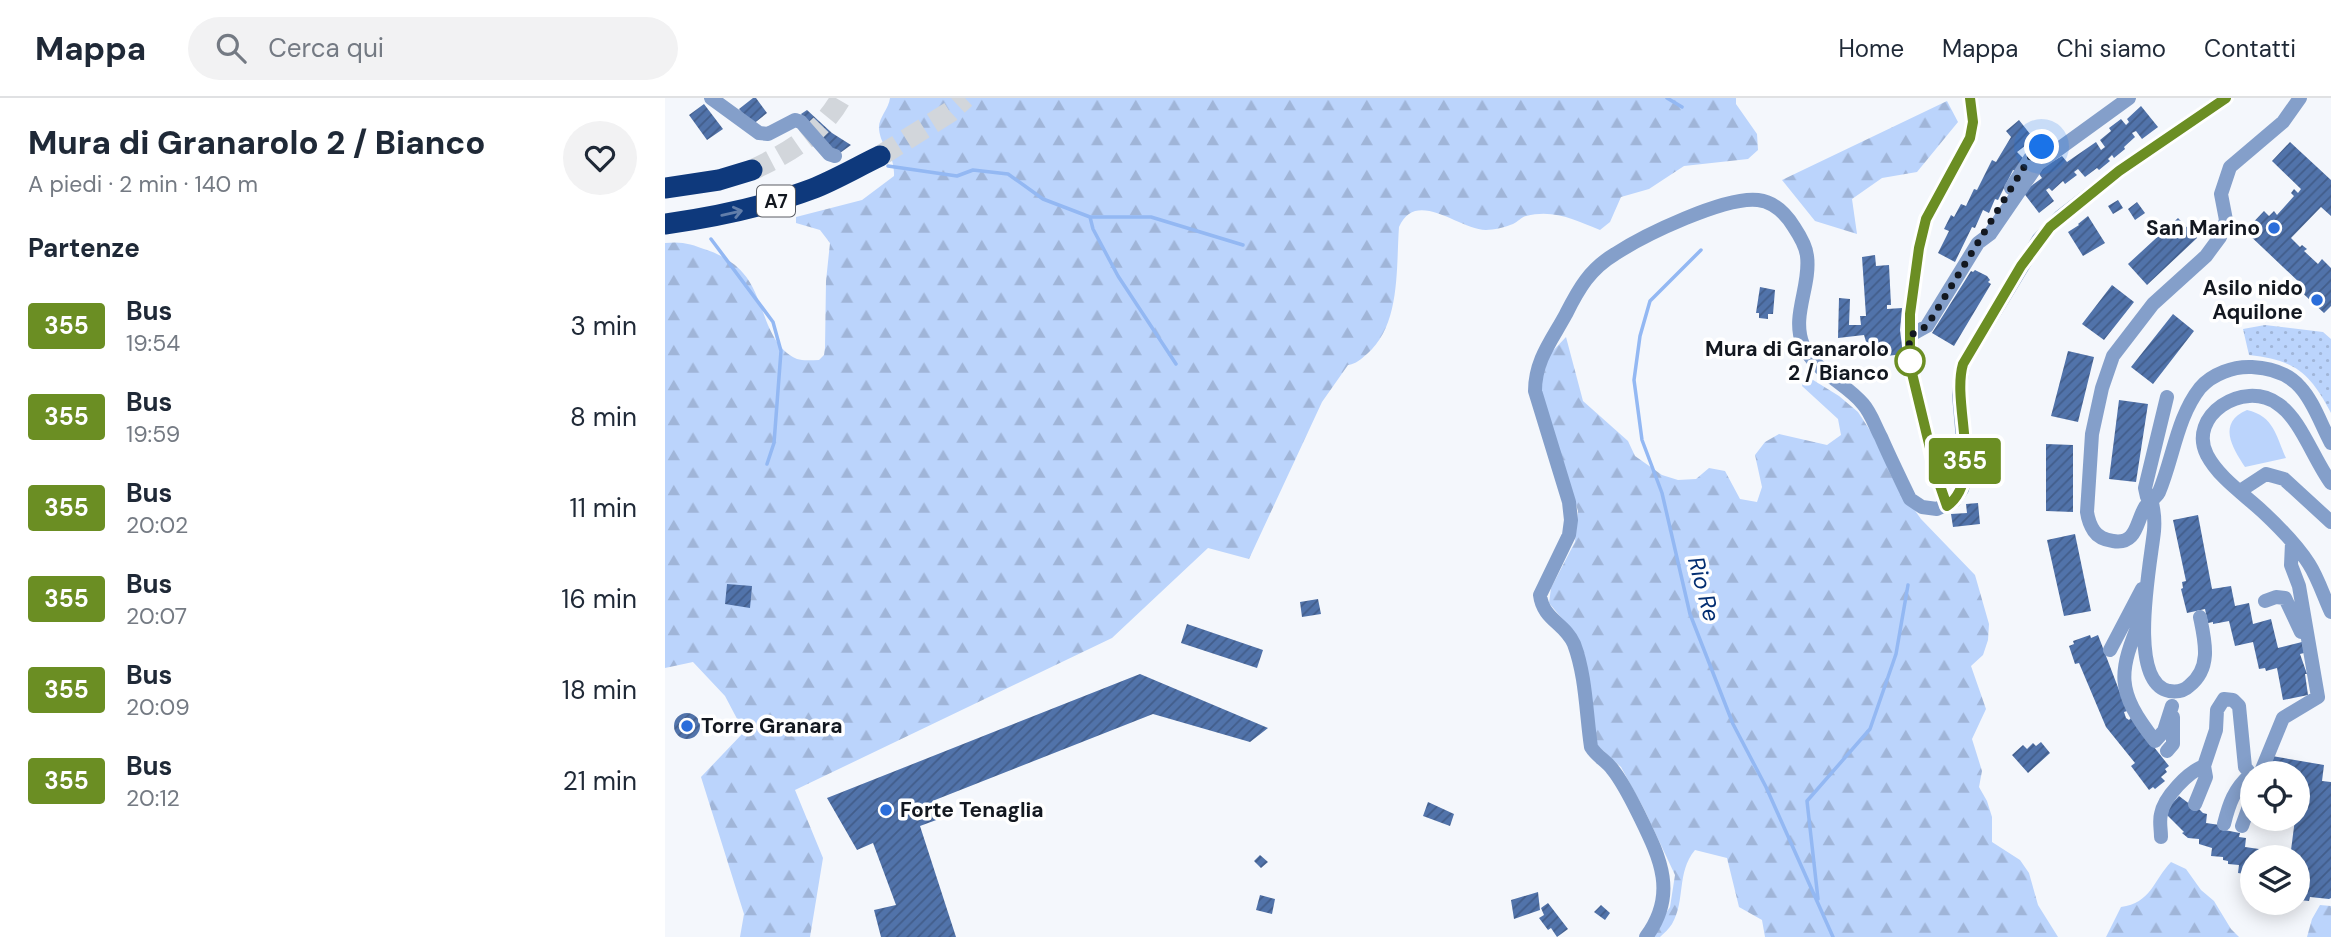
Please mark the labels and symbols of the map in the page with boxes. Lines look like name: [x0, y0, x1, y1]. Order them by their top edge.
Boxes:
your location: [2024, 129, 2059, 164]
road number: A7: [757, 186, 795, 216]
one-way arrow: [720, 205, 743, 219]
place label: San Marino: [2146, 214, 2260, 242]
marker: San Marino: [2266, 220, 2282, 236]
place label: Asilo nido Aquilone: [2203, 274, 2303, 326]
marker: Asilo nido Aquilone: [2309, 292, 2325, 308]
place label: Mura di Granarolo 2 / Bianco: [1705, 335, 1889, 387]
marker: Mura di Granarolo 2 / Bianco: [1895, 346, 1925, 376]
line badge: 355: [1925, 438, 2005, 484]
water label: Rio Re: [1681, 553, 1727, 625]
place label: Torre Granara: [701, 712, 842, 740]
marker: Torre Granara: [679, 718, 695, 734]
place label: Forte Tenaglia: [900, 796, 1044, 824]
marker: Forte Tenaglia: [878, 802, 894, 818]

